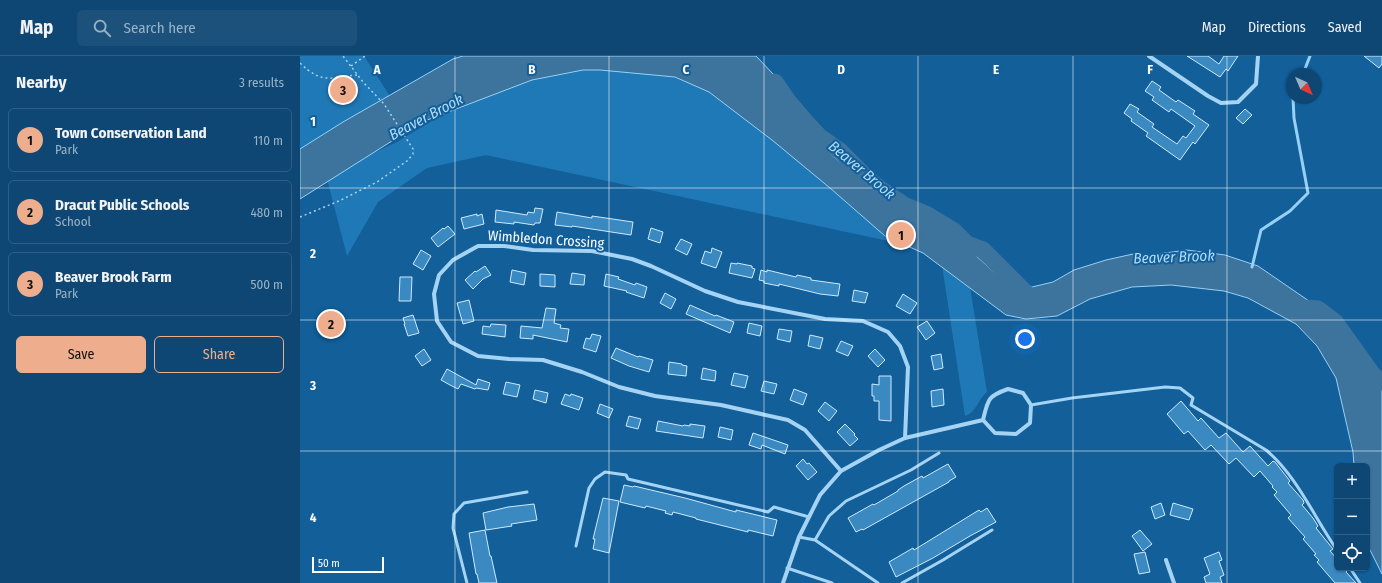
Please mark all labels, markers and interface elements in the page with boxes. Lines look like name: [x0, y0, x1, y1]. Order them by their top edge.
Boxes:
search box: [77, 10, 357, 46]
text: Map: [20, 16, 53, 39]
icon: search: [91, 17, 113, 39]
text: Search here: [123, 19, 196, 37]
text: Map: [1202, 19, 1226, 36]
text: Directions: [1248, 19, 1306, 36]
text: Saved: [1328, 19, 1362, 36]
text: A: [372, 62, 381, 77]
text: B: [528, 62, 536, 77]
text: C: [683, 62, 690, 77]
text: D: [837, 62, 845, 77]
text: E: [993, 62, 999, 77]
text: F: [1147, 62, 1153, 77]
north arrow: [1286, 68, 1322, 104]
text: Nearby: [16, 72, 67, 93]
text: 3 results: [239, 75, 284, 90]
pin: 3: [330, 75, 356, 105]
water label: Beaver Brook: [386, 90, 467, 144]
text: 1: [310, 114, 316, 129]
text: Town Conservation Land: [55, 124, 207, 142]
text: 1: [27, 133, 33, 148]
text: 110 m: [253, 133, 283, 148]
water label: Beaver Brook: [825, 137, 899, 203]
text: Park: [55, 142, 78, 157]
text: Dracut Public Schools: [55, 196, 189, 214]
text: 2: [27, 205, 33, 220]
text: 480 m: [250, 205, 283, 220]
text: School: [55, 214, 91, 229]
pin: 1: [888, 220, 914, 250]
street label: Wimbledon Crossing: [487, 227, 605, 252]
text: 2: [309, 246, 316, 261]
water label: Beaver Brook: [1133, 247, 1216, 267]
text: Beaver Brook Farm: [55, 268, 172, 286]
text: 3: [27, 277, 33, 292]
text: 500 m: [250, 277, 283, 292]
text: Park: [55, 286, 78, 301]
pin: 2: [318, 309, 344, 339]
your location: [1015, 329, 1035, 349]
button: Save: [16, 336, 146, 373]
button: Share: [154, 336, 284, 373]
text: 3: [309, 378, 316, 393]
map controls: [1334, 463, 1370, 571]
button: +: [1334, 463, 1370, 499]
button: −: [1334, 499, 1370, 535]
text: 4: [310, 510, 317, 525]
button: locate: [1334, 535, 1370, 571]
scale bar: [312, 555, 384, 574]
text: 50 m: [318, 557, 340, 570]

